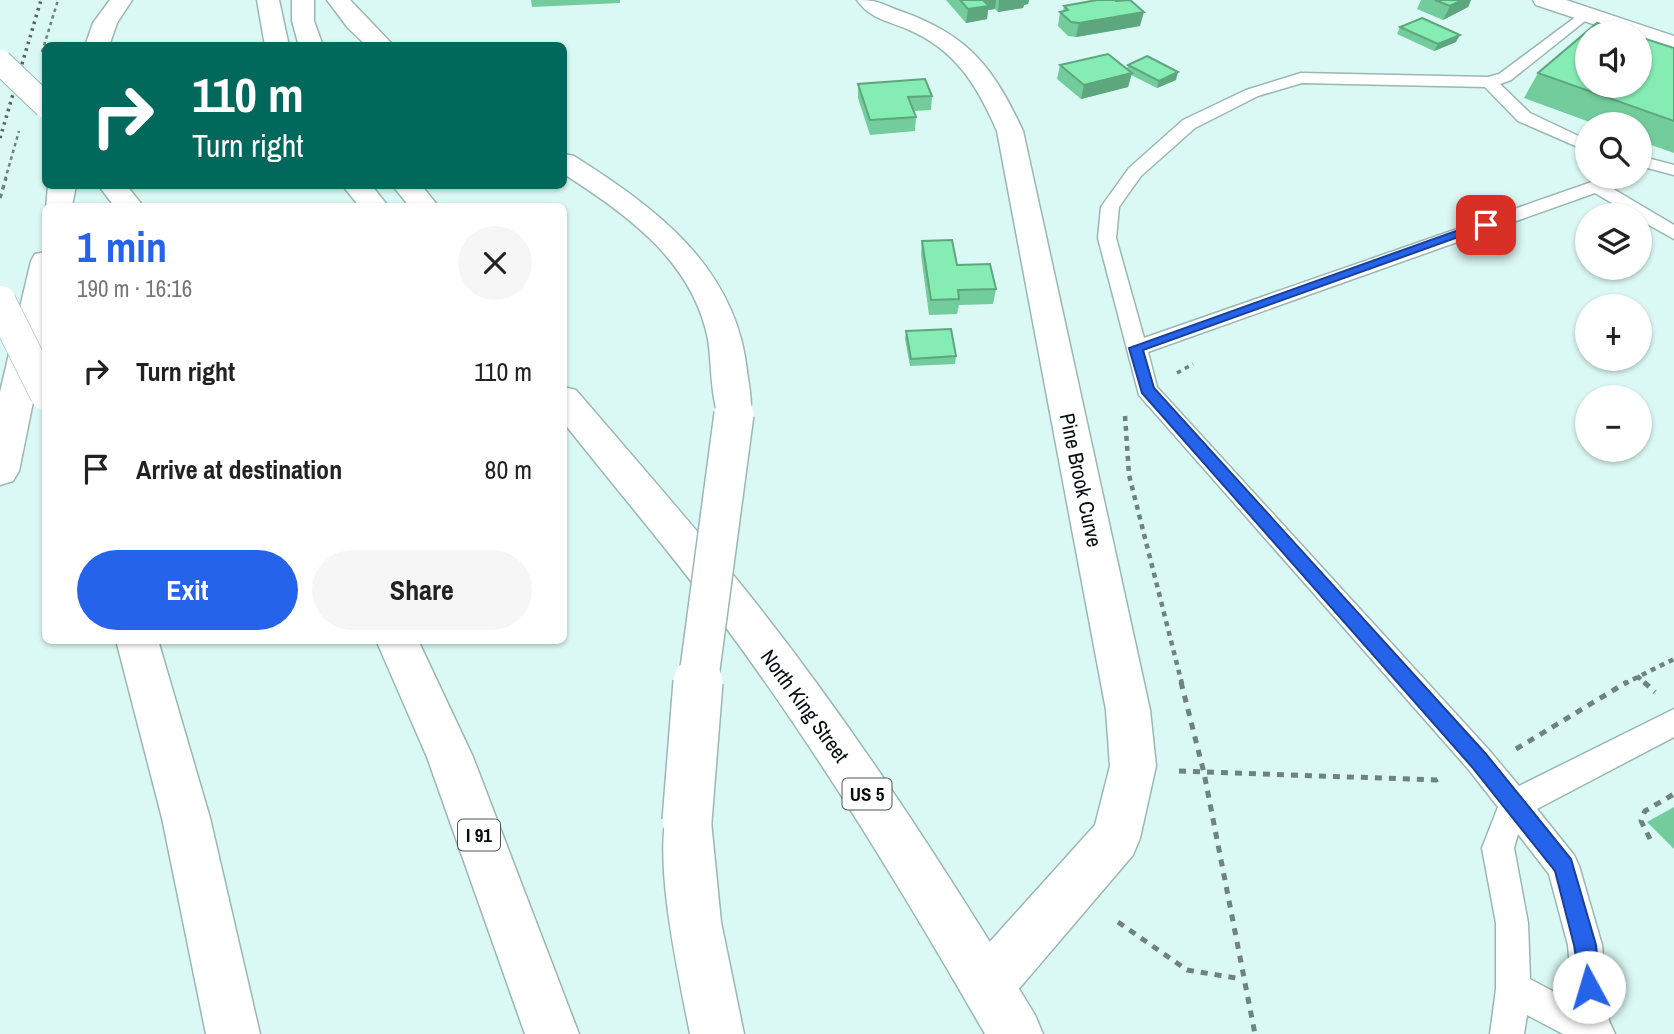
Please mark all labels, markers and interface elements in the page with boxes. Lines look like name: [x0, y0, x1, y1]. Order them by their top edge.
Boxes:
map controls: [1575, 21, 1652, 462]
button: sound: [1575, 21, 1652, 98]
text: 110 m: [192, 61, 304, 127]
icon: right: [77, 70, 168, 161]
button: search: [1575, 112, 1652, 189]
text: Turn right: [192, 124, 304, 167]
pin: [1456, 195, 1516, 255]
button: layers: [1575, 203, 1652, 280]
icon: arrive: [1467, 206, 1505, 244]
text: 1 min: [77, 219, 167, 275]
button: close: [458, 226, 532, 300]
text: 190 m · 16:16: [77, 273, 192, 304]
button: +: [1575, 294, 1652, 371]
icon: right: [77, 352, 115, 390]
text: Turn right: [136, 354, 235, 389]
text: 110 m: [474, 354, 532, 389]
button: −: [1575, 385, 1652, 462]
street label: Pine Brook Curve: [1053, 411, 1109, 549]
icon: arrive: [77, 450, 115, 488]
text: Arrive at destination: [136, 452, 342, 487]
text: 80 m: [485, 452, 532, 487]
button: Exit: [77, 550, 298, 630]
button: Share: [312, 550, 532, 630]
street label: North King Street: [754, 644, 856, 769]
road number: US 5: [842, 778, 892, 810]
road number: I 91: [458, 820, 500, 850]
position arrow: [1552, 950, 1626, 1024]

